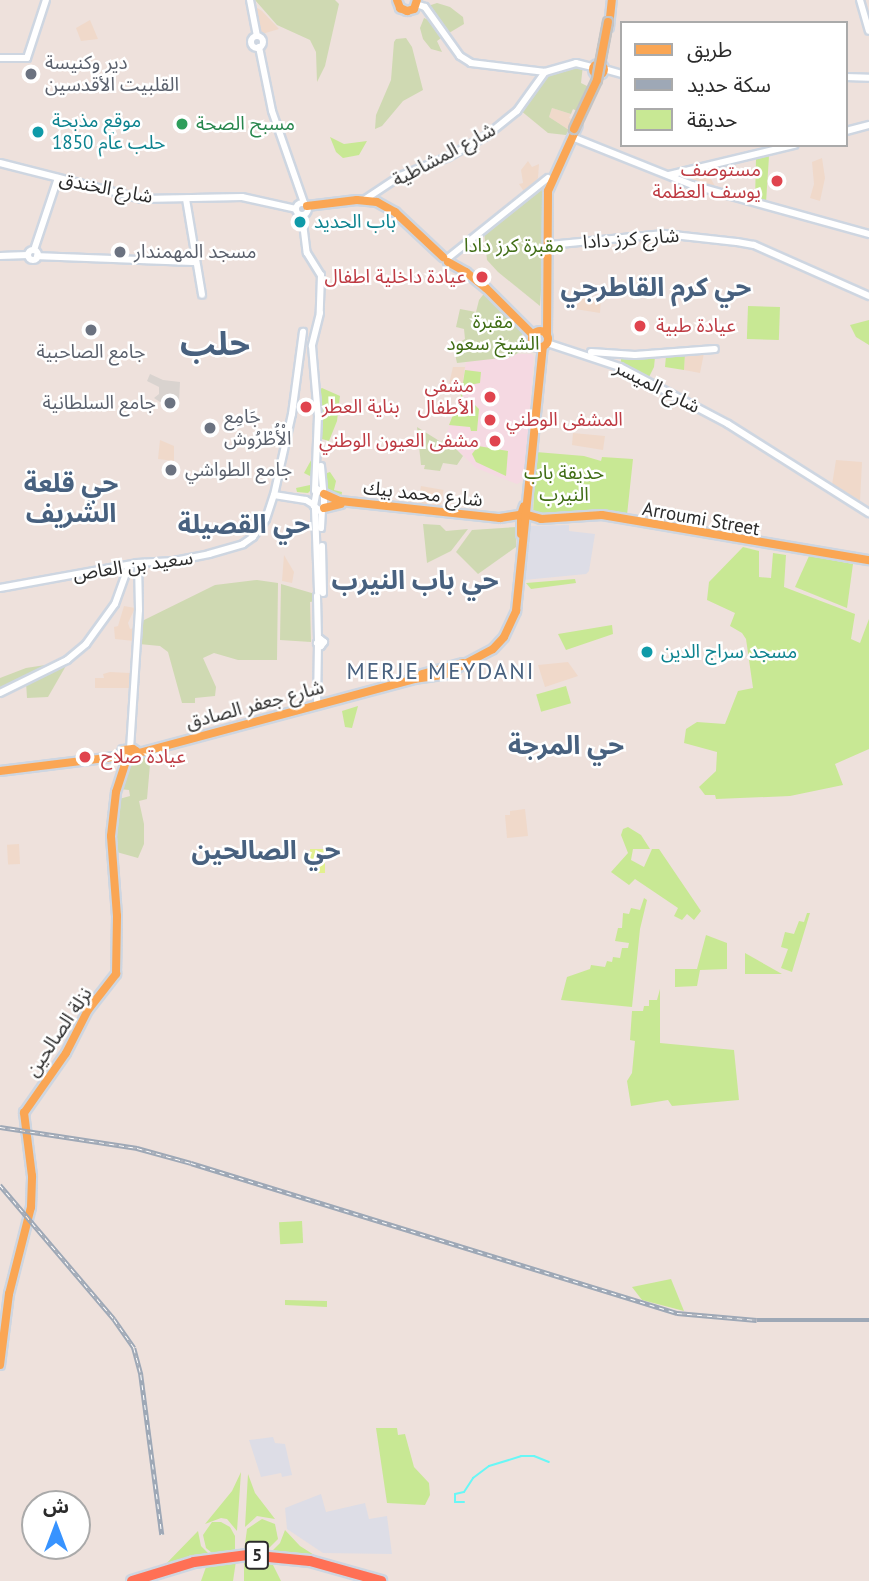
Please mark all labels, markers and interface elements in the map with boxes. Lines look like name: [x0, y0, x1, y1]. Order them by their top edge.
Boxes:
legend: [620, 21, 848, 147]
text: طريق: [687, 36, 732, 63]
place label: دير وكنيسة القلبيت الأقدسين: [45, 52, 179, 96]
marker: دير وكنيسة القلبيت الأقدسين: [23, 66, 39, 82]
text: سكة حديد: [687, 71, 771, 98]
text: حديقة: [687, 106, 737, 133]
place label: موقع مذبحة حلب عام 1850: [52, 110, 166, 154]
place label: مسبح الصحة: [196, 113, 295, 135]
marker: مسبح الصحة: [174, 116, 190, 132]
street label: شارع المشاطية: [389, 118, 499, 192]
marker: موقع مذبحة حلب عام 1850: [30, 124, 46, 140]
place label: مستوصف يوسف العظمة: [652, 159, 761, 203]
street label: شارع الخندق: [57, 168, 155, 208]
marker: مستوصف يوسف العظمة: [767, 171, 787, 191]
place label: باب الحديد: [314, 211, 396, 233]
marker: باب الحديد: [292, 214, 308, 230]
street label: شارع كرز دادا: [582, 224, 680, 254]
park label: مقبرة كرز دادا: [464, 235, 564, 257]
place label: مسجد المهمندار: [134, 241, 257, 263]
marker: مسجد المهمندار: [112, 244, 128, 260]
place label: عيادة داخلية اطفال: [325, 266, 466, 288]
marker: عيادة داخلية اطفال: [472, 267, 492, 287]
district label: حي كرم القاطرجي: [561, 271, 751, 303]
park label: مقبرة الشيخ سعود: [447, 311, 539, 355]
place label: عيادة طبية: [656, 315, 736, 337]
marker: عيادة طبية: [630, 316, 650, 336]
marker: جامع الصاحبية: [83, 322, 99, 338]
district label: حلب: [180, 323, 250, 363]
place label: جامع الصاحبية: [37, 341, 145, 363]
street label: شارع الميسر: [610, 356, 704, 418]
place label: مشفى الأطفال: [417, 375, 474, 419]
marker: مشفى الأطفال: [480, 387, 500, 407]
place label: جامع السلطانية: [42, 392, 156, 414]
marker: جامع السلطانية: [162, 395, 178, 411]
place label: بناية العطر: [322, 396, 400, 418]
marker: بناية العطر: [296, 397, 316, 417]
place label: جَامِع الْأُطْرُوش: [224, 406, 291, 450]
place label: المشفى الوطني: [506, 409, 623, 431]
marker: المشفى الوطني: [480, 410, 500, 430]
marker: جَامِع الْأُطْرُوش: [202, 420, 218, 436]
place label: مشفى العيون الوطني: [319, 430, 479, 452]
marker: مشفى العيون الوطني: [485, 431, 505, 451]
place label: جامع الطواشي: [185, 459, 292, 481]
marker: جامع الطواشي: [163, 462, 179, 478]
park label: حديقة باب النيرب: [524, 462, 604, 506]
district label: حي قلعة الشريف: [24, 467, 118, 528]
street label: شارع محمد بيك: [362, 476, 484, 512]
street label: Arroumi Street: [641, 497, 761, 541]
district label: حي القصيلة: [178, 508, 310, 540]
street label: سعيد بن العاص: [72, 546, 194, 586]
district label: حي باب النيرب: [331, 564, 499, 596]
place label: مسجد سراج الدين: [661, 641, 797, 663]
marker: مسجد سراج الدين: [639, 644, 655, 660]
district label: MERJE MEYDANI: [348, 657, 534, 685]
street label: شارع جعفر الصادق: [183, 676, 327, 734]
district label: حي المرجة: [508, 729, 624, 761]
place label: عيادة صلاح: [101, 746, 186, 768]
marker: عيادة صلاح: [75, 747, 95, 767]
district label: حي الصالحين: [191, 834, 341, 866]
street label: نزلة الصالحين: [21, 983, 97, 1081]
north arrow: [21, 1490, 91, 1560]
text: ش: [43, 1494, 69, 1518]
road number: 5: [245, 1540, 269, 1570]

